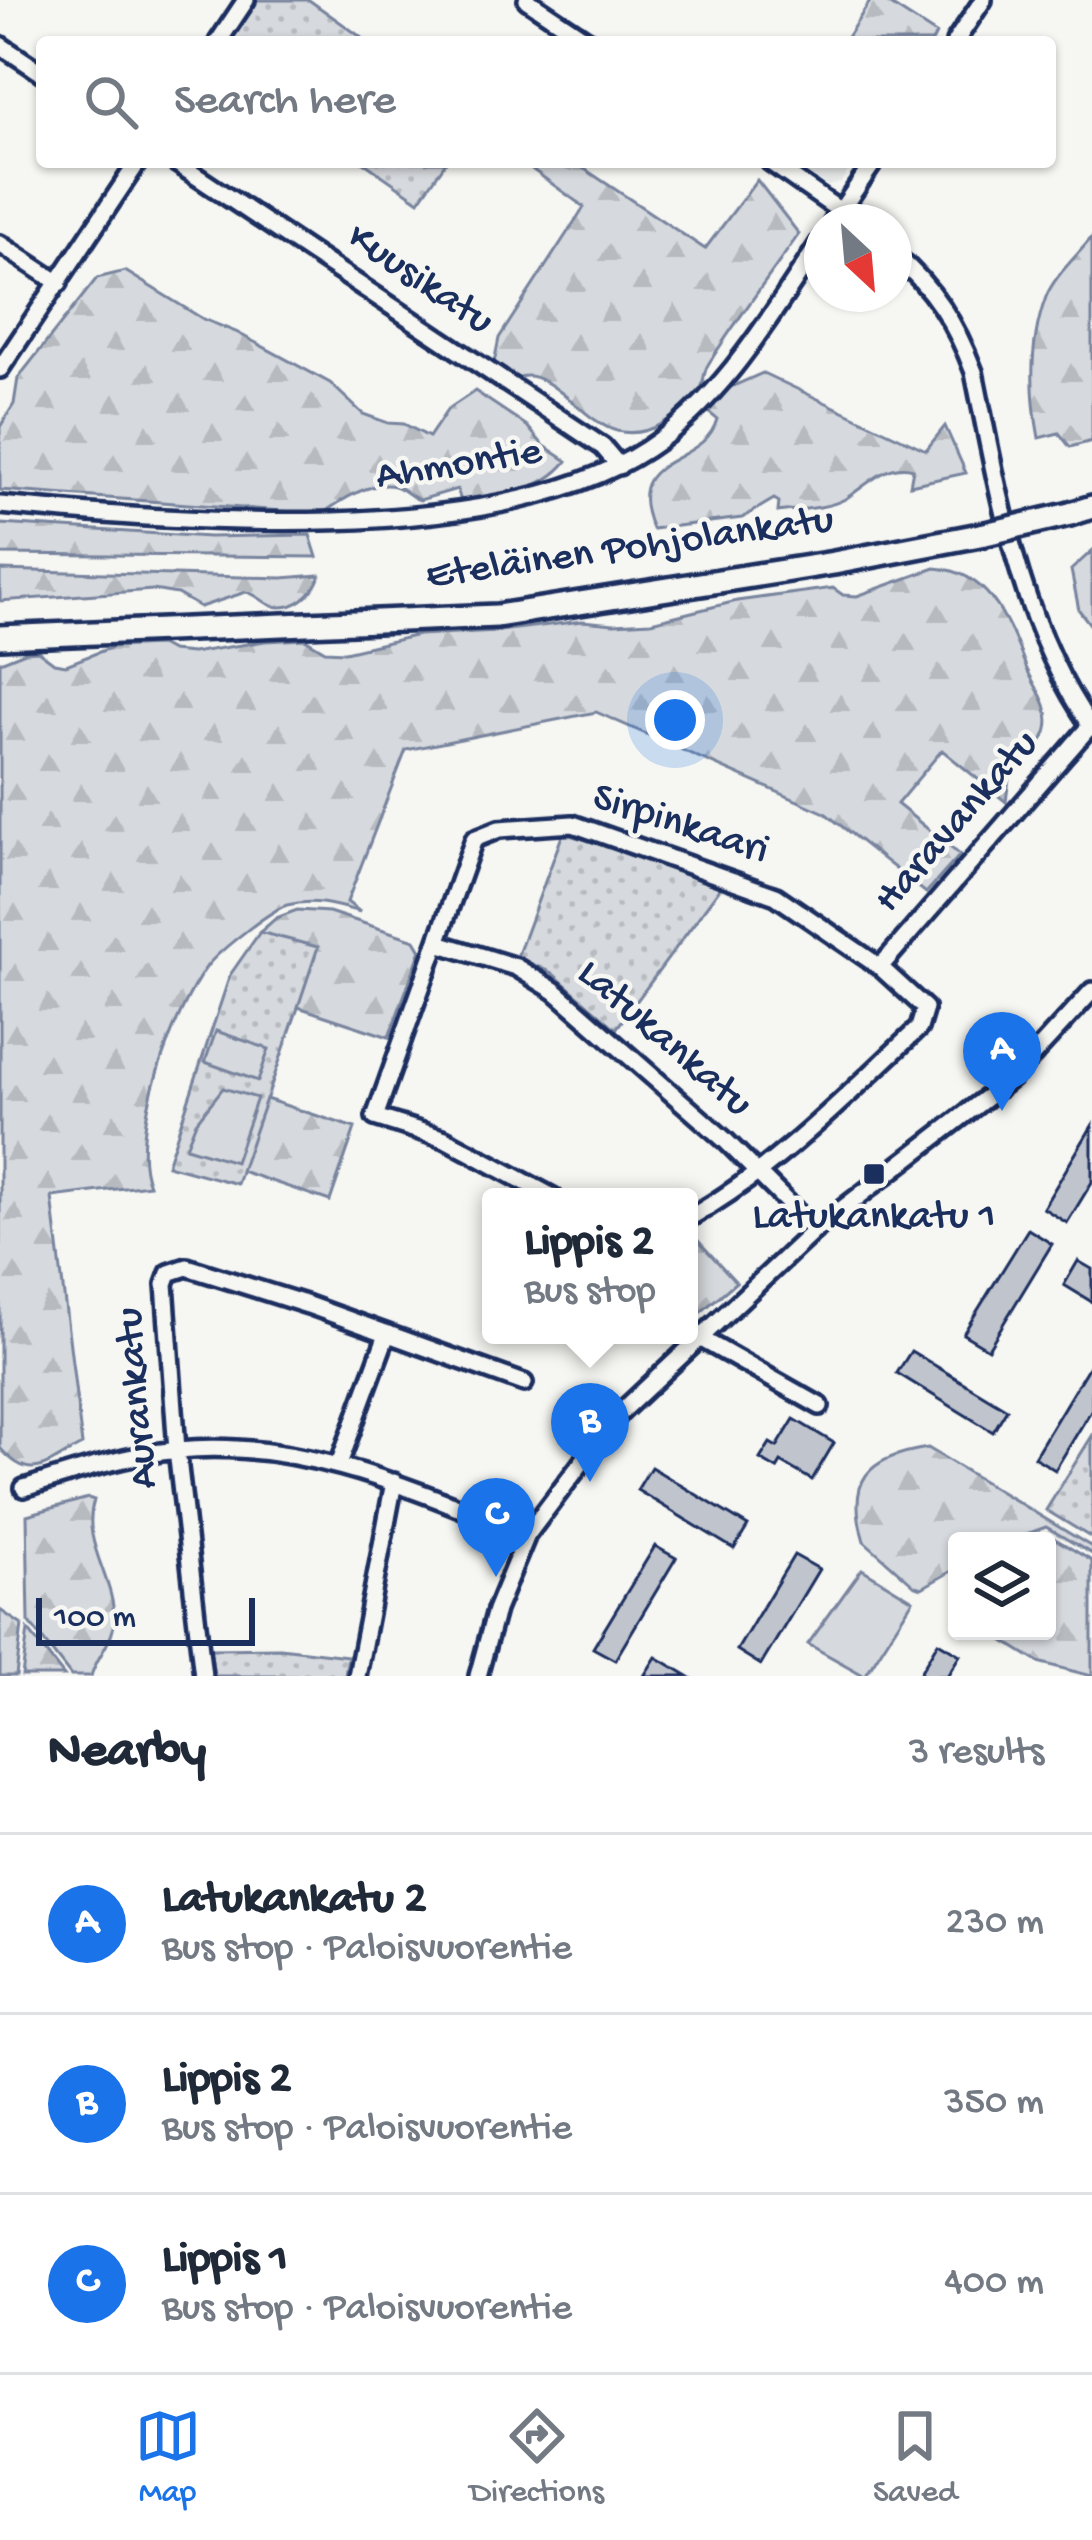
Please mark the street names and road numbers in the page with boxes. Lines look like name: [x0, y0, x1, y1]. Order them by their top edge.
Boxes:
street label: Kuusikatu: [336, 214, 502, 348]
street label: Ahmontie: [373, 429, 547, 503]
street label: Eteläinen Pohjolankatu: [423, 497, 837, 603]
street label: Haravankatu: [865, 722, 1051, 924]
street label: Sirpinkaari: [586, 774, 774, 878]
street label: Latukankatu: [565, 951, 761, 1129]
street label: Aurankatu: [107, 1305, 171, 1491]

